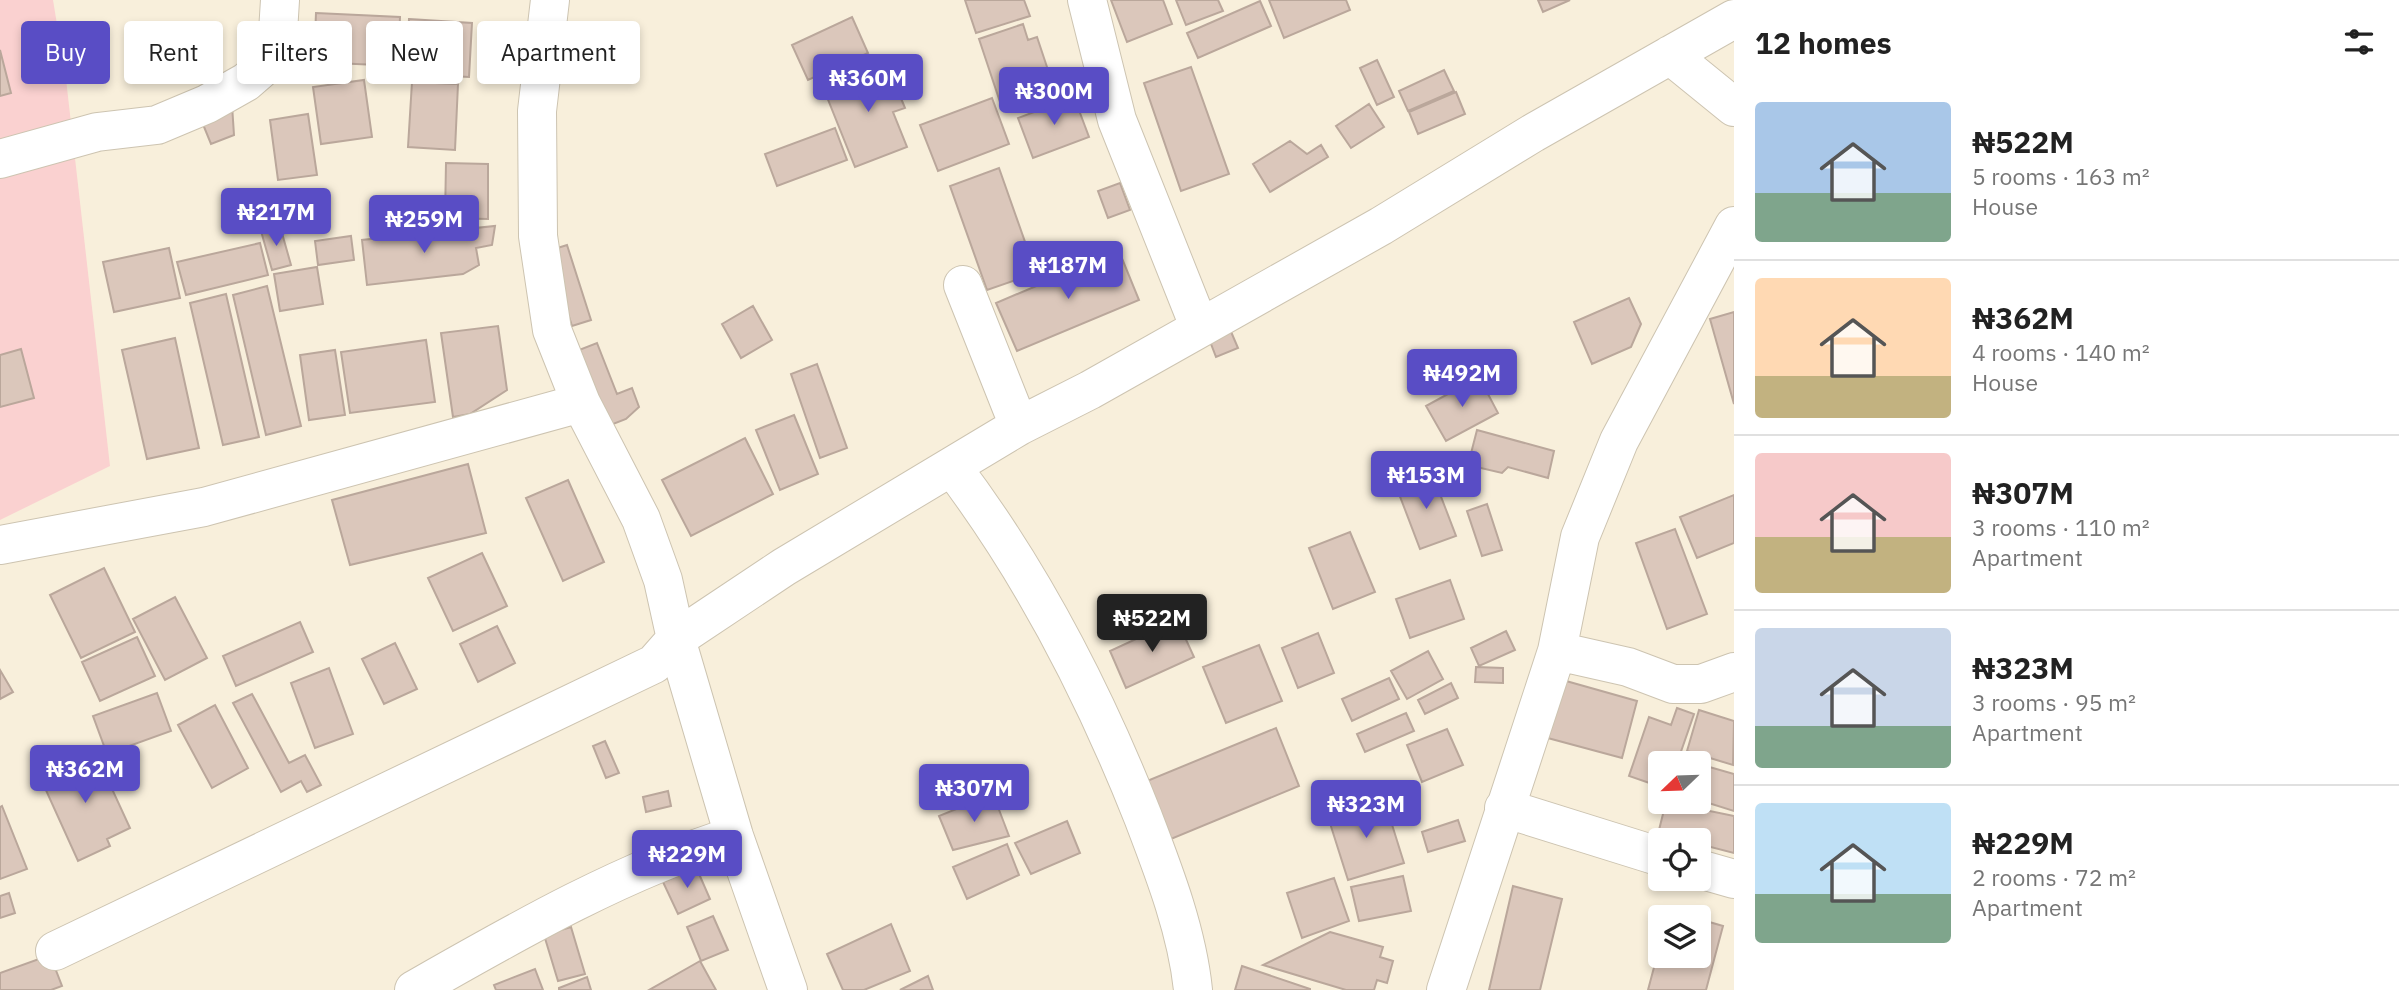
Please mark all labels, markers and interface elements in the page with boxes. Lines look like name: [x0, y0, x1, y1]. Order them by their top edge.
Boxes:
chip: Buy: [21, 21, 110, 84]
chip: Rent: [124, 21, 223, 84]
chip: Filters: [237, 21, 352, 84]
chip: New: [366, 21, 463, 84]
chip: Apartment: [477, 21, 640, 84]
text: 12 homes: [1755, 23, 1892, 62]
icon: filters: [2340, 23, 2378, 61]
pin: ₦360M: [819, 54, 917, 114]
text: ₦360M: [829, 62, 907, 92]
pin: ₦300M: [1005, 68, 1103, 127]
text: ₦300M: [1015, 75, 1093, 105]
text: ₦522M: [1972, 122, 2074, 161]
icon: home: [1811, 130, 1895, 214]
text: 5 rooms · 163 m²: [1972, 161, 2150, 191]
pin: ₦217M: [227, 188, 325, 248]
text: House: [1972, 191, 2038, 221]
text: ₦217M: [237, 196, 315, 226]
pin: ₦259M: [375, 196, 473, 255]
text: ₦259M: [385, 203, 463, 233]
pin: ₦187M: [1019, 242, 1117, 301]
text: ₦187M: [1029, 249, 1107, 279]
text: ₦362M: [1972, 298, 2074, 337]
icon: home: [1811, 306, 1895, 390]
text: 4 rooms · 140 m²: [1972, 337, 2150, 367]
pin: ₦492M: [1413, 350, 1511, 409]
text: ₦492M: [1423, 357, 1501, 387]
text: House: [1972, 367, 2038, 397]
pin: ₦153M: [1377, 452, 1475, 511]
text: ₦153M: [1387, 459, 1465, 489]
text: ₦307M: [1972, 473, 2074, 512]
icon: home: [1811, 481, 1895, 565]
text: 3 rooms · 110 m²: [1972, 512, 2150, 542]
text: Apartment: [1972, 542, 2083, 572]
pin: ₦522M: [1103, 594, 1201, 654]
text: ₦522M: [1113, 602, 1191, 632]
text: ₦323M: [1972, 648, 2074, 687]
icon: home: [1811, 656, 1895, 740]
text: 3 rooms · 95 m²: [1972, 687, 2136, 717]
text: Apartment: [1972, 717, 2083, 747]
pin: ₦362M: [36, 746, 134, 805]
north arrow: [1648, 751, 1712, 814]
map controls: [1648, 751, 1711, 968]
text: ₦362M: [46, 753, 124, 783]
pin: ₦307M: [925, 764, 1023, 824]
text: ₦307M: [935, 772, 1013, 802]
pin: ₦323M: [1317, 780, 1415, 840]
text: ₦323M: [1327, 788, 1405, 818]
text: ₦229M: [1972, 823, 2074, 862]
button: locate: [1648, 828, 1711, 891]
pin: ₦229M: [638, 830, 736, 890]
icon: home: [1811, 831, 1895, 915]
text: ₦229M: [648, 838, 726, 868]
text: 2 rooms · 72 m²: [1972, 862, 2136, 892]
text: Apartment: [1972, 892, 2083, 922]
button: layers: [1648, 905, 1711, 968]

